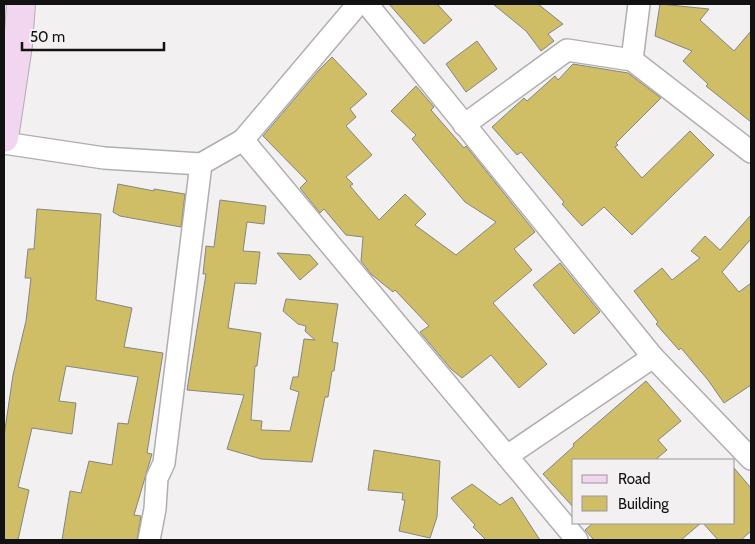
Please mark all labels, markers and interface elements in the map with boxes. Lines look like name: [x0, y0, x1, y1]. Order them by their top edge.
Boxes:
scale bar: [22, 20, 165, 52]
text: 50 m: [30, 28, 65, 46]
legend: [572, 459, 735, 524]
text: Road: [618, 470, 651, 488]
text: Building: [618, 495, 669, 513]

